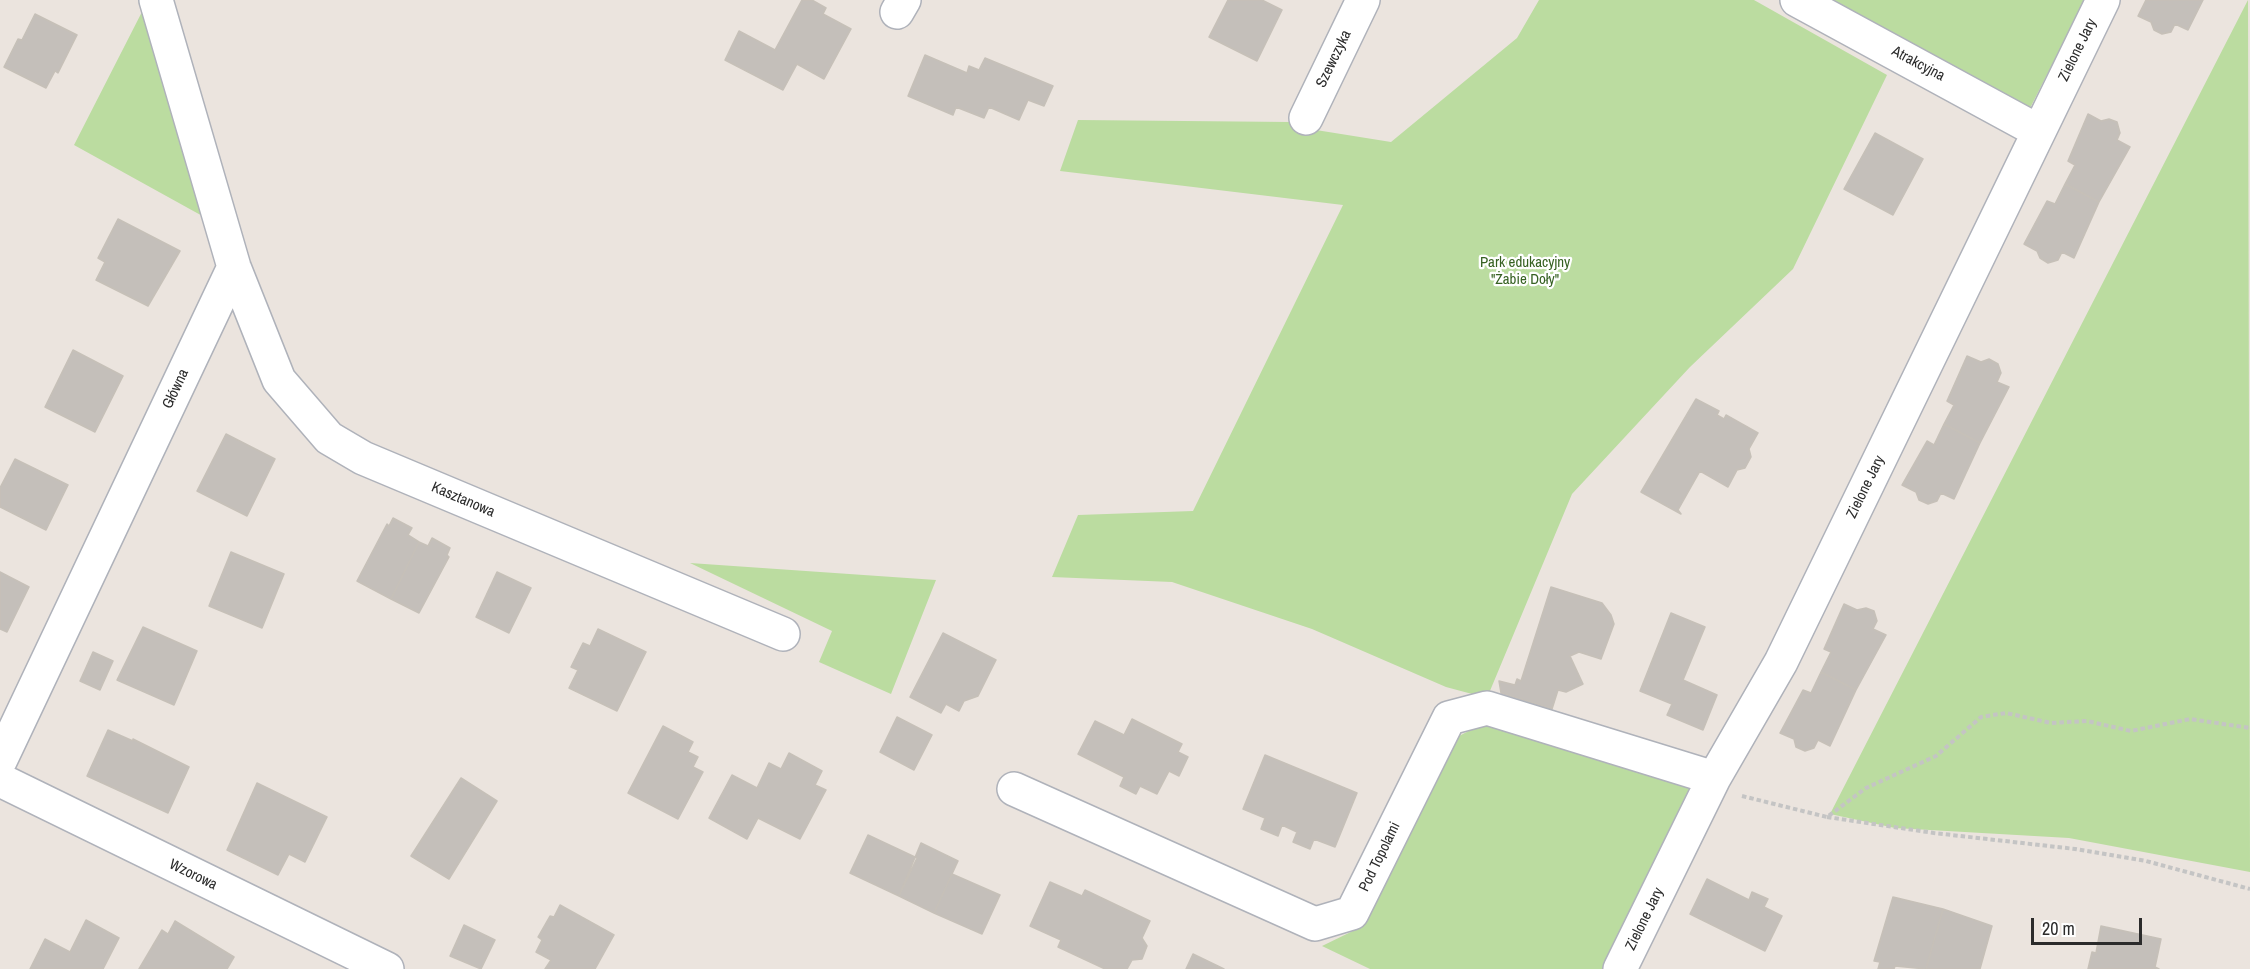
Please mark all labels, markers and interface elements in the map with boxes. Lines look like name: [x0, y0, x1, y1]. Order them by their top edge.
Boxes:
street label: Zielone Jary: [2055, 16, 2101, 84]
street label: Szewczyka: [1312, 27, 1356, 91]
street label: Atrakcyjna: [1888, 43, 1948, 85]
park label: Park edukacyjny "Żabie Doły": [1480, 254, 1570, 289]
street label: Główna: [159, 366, 193, 412]
street label: Zielone Jary: [1843, 453, 1889, 521]
street label: Kasztanowa: [429, 479, 497, 521]
street label: Pod Topolami: [1355, 819, 1405, 895]
street label: Wzorowa: [166, 856, 220, 894]
street label: Zielone Jary: [1622, 885, 1668, 953]
scale bar: [2034, 906, 2145, 944]
text: 20 m: [2042, 916, 2075, 941]

